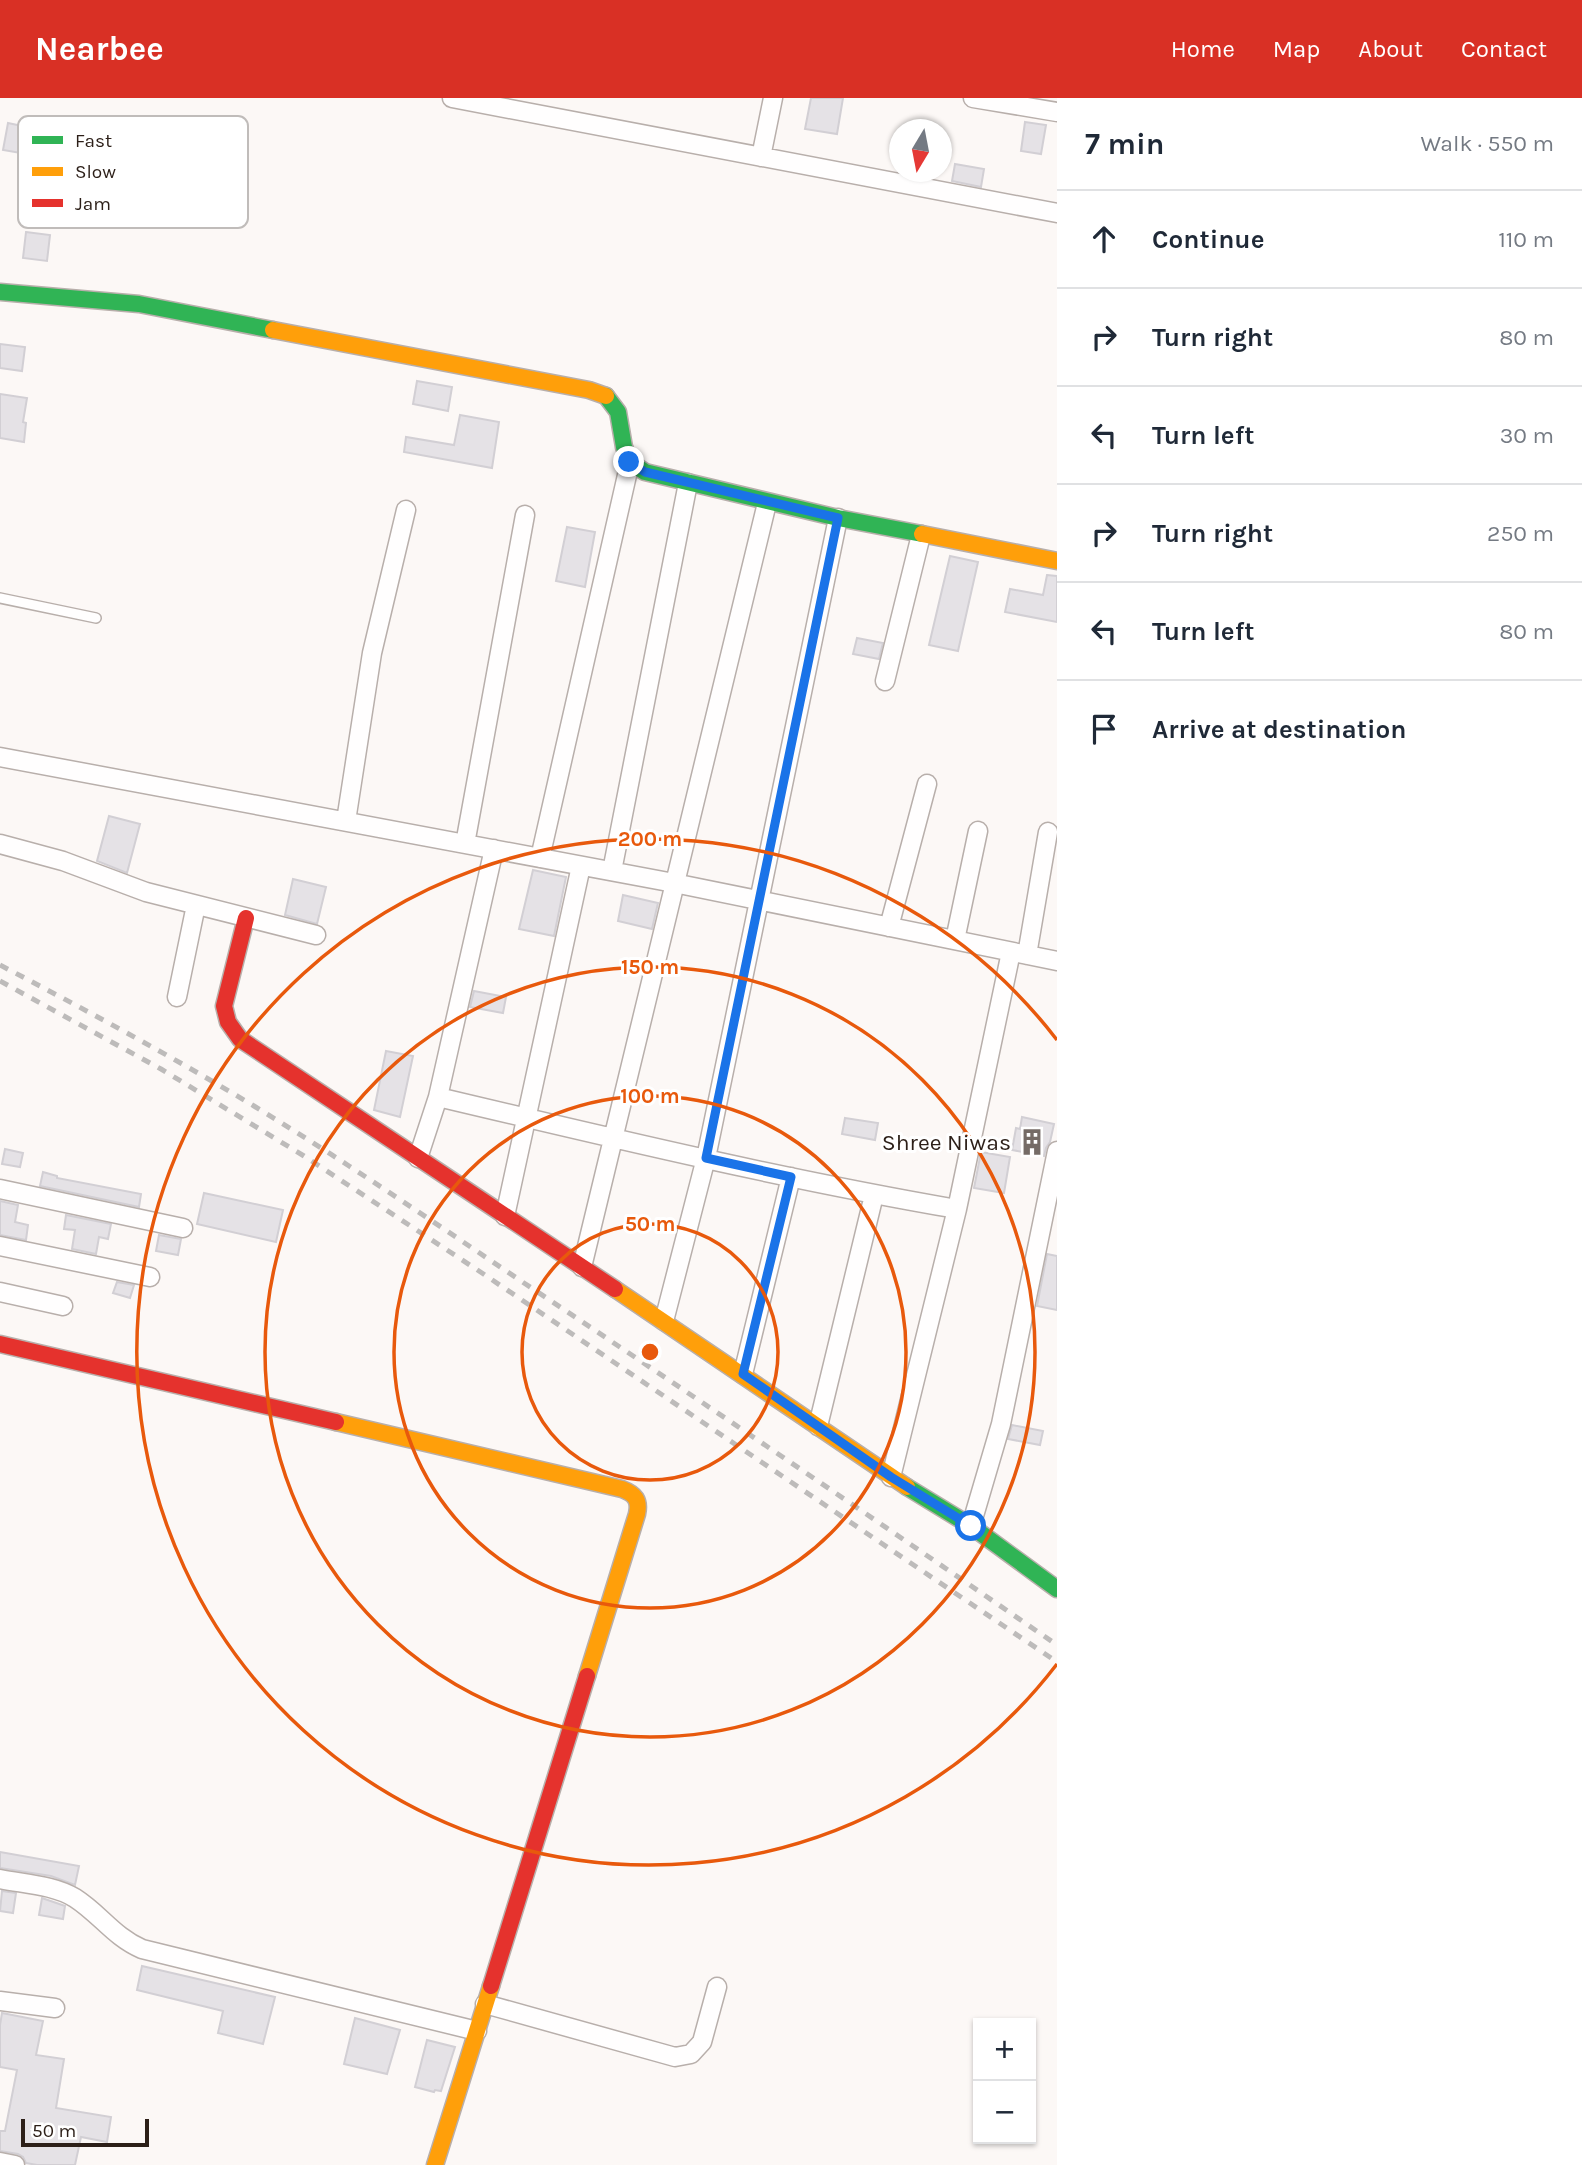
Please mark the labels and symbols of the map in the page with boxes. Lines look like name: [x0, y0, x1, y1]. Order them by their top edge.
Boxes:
legend: [18, 116, 248, 228]
north arrow: [889, 119, 952, 182]
text: Fast: [75, 130, 112, 152]
text: Slow: [75, 161, 116, 183]
text: Jam: [75, 193, 111, 215]
route end: [613, 446, 644, 477]
text: 200 m: [618, 827, 682, 851]
text: 150 m: [621, 955, 679, 979]
text: 100 m: [620, 1084, 680, 1108]
building icon: Shree Niwas: [1017, 1127, 1047, 1157]
place label: Shree Niwas: [882, 1129, 1011, 1156]
text: 50 m: [625, 1212, 675, 1236]
centre of rings: [638, 1340, 662, 1364]
route start: [955, 1510, 986, 1541]
scale bar: [21, 2116, 149, 2148]

